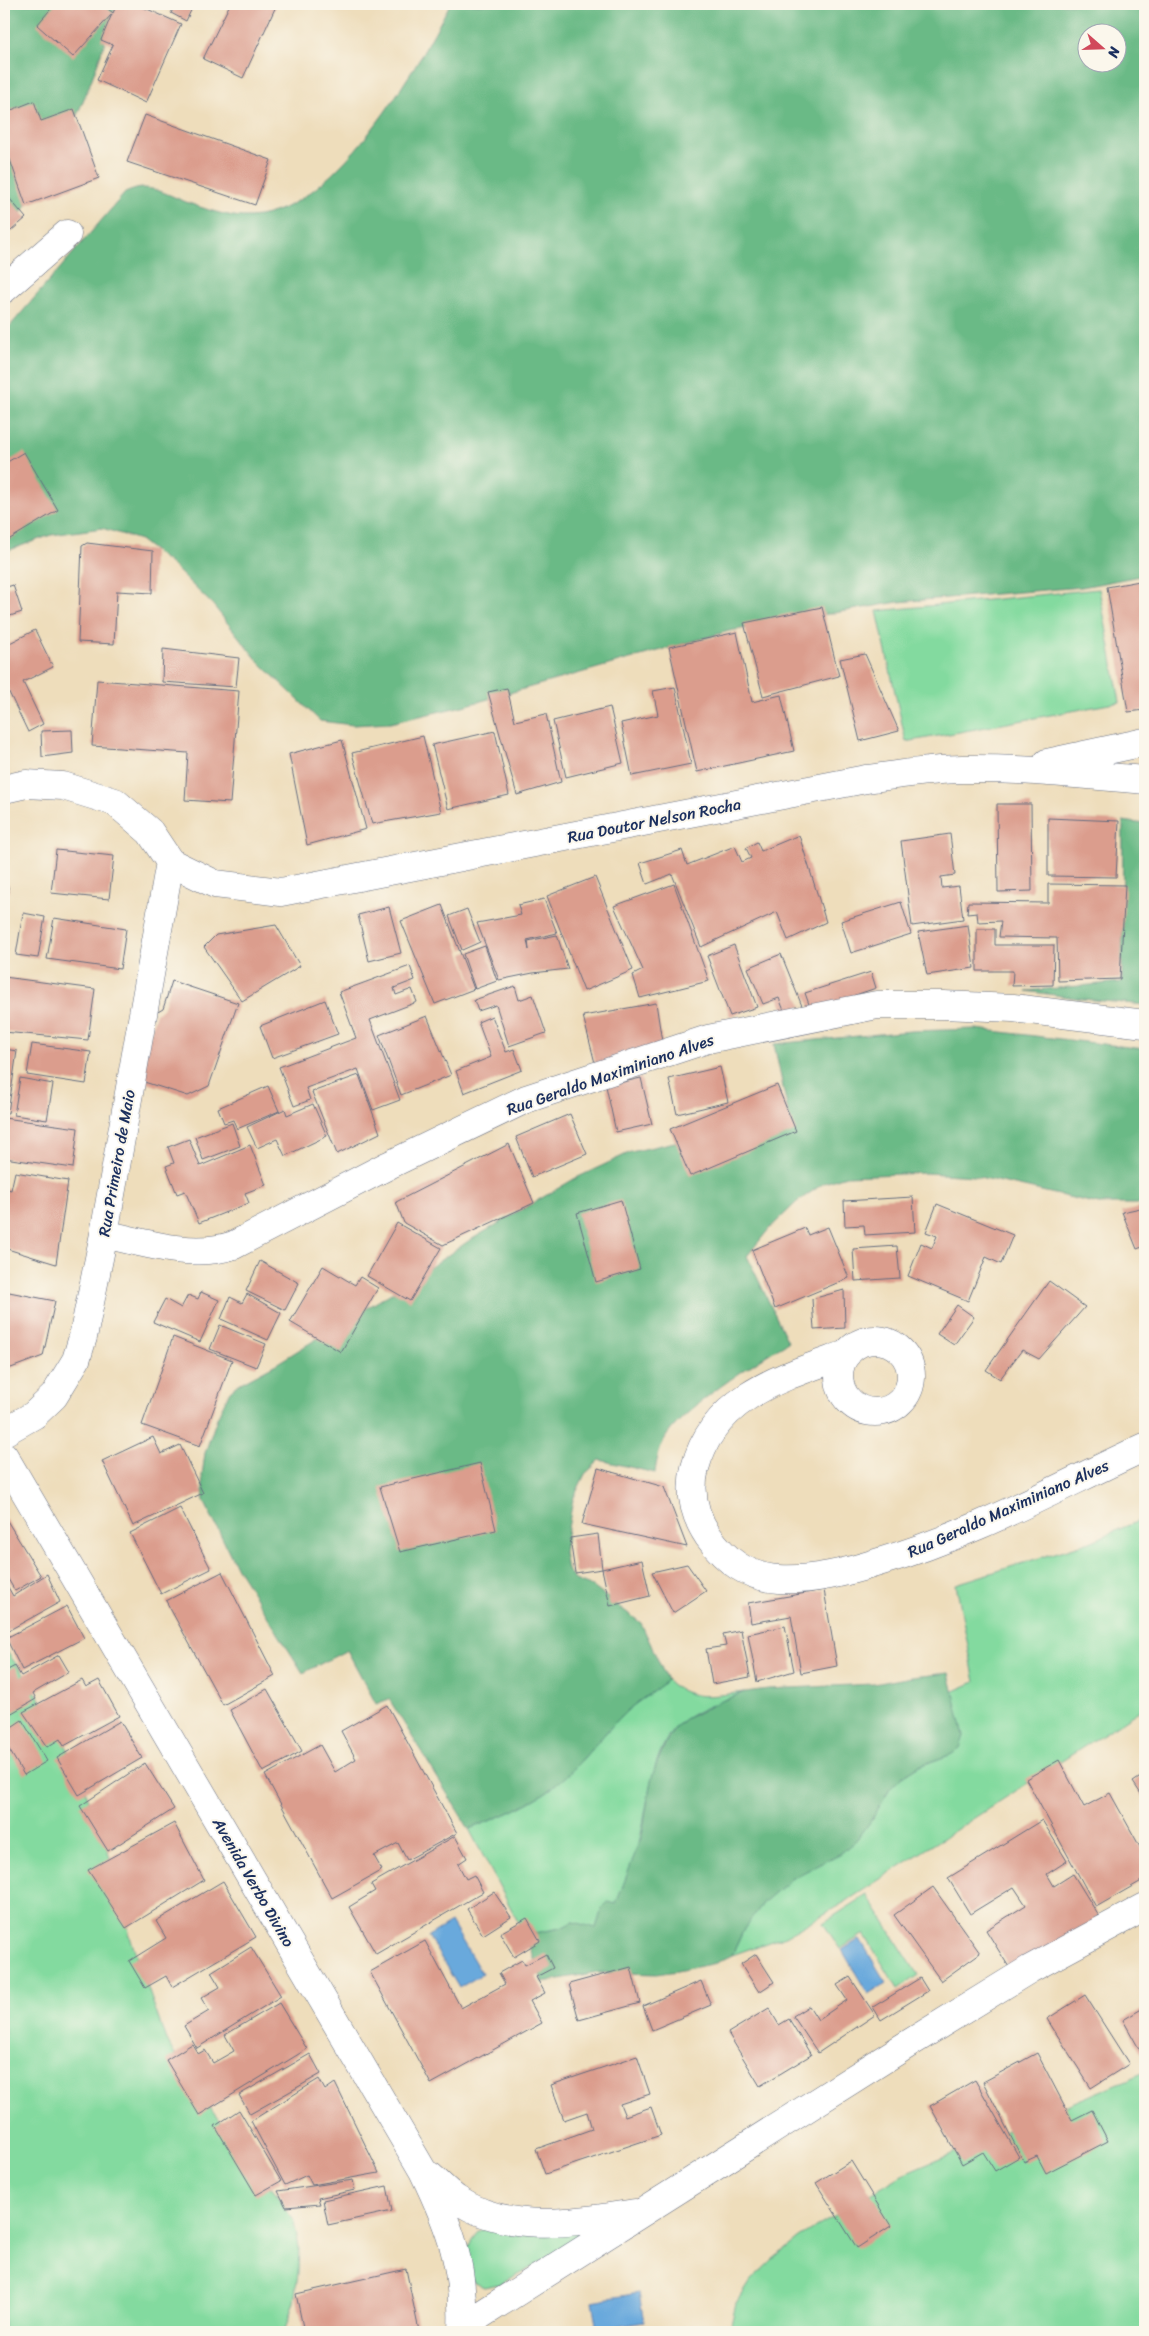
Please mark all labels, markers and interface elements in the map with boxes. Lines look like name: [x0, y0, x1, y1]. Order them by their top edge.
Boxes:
north arrow: [1076, 22, 1126, 72]
text: N: [1100, 43, 1127, 61]
street label: Rua Doutor Nelson Rocha: [565, 789, 743, 852]
street label: Rua Geraldo Maximiniano Alves: [502, 1025, 719, 1124]
street label: Rua Primeiro de Maio: [89, 1087, 144, 1239]
street label: Rua Geraldo Maximiniano Alves: [903, 1451, 1114, 1566]
street label: Avenida Verbo Divino: [204, 1811, 303, 1953]

